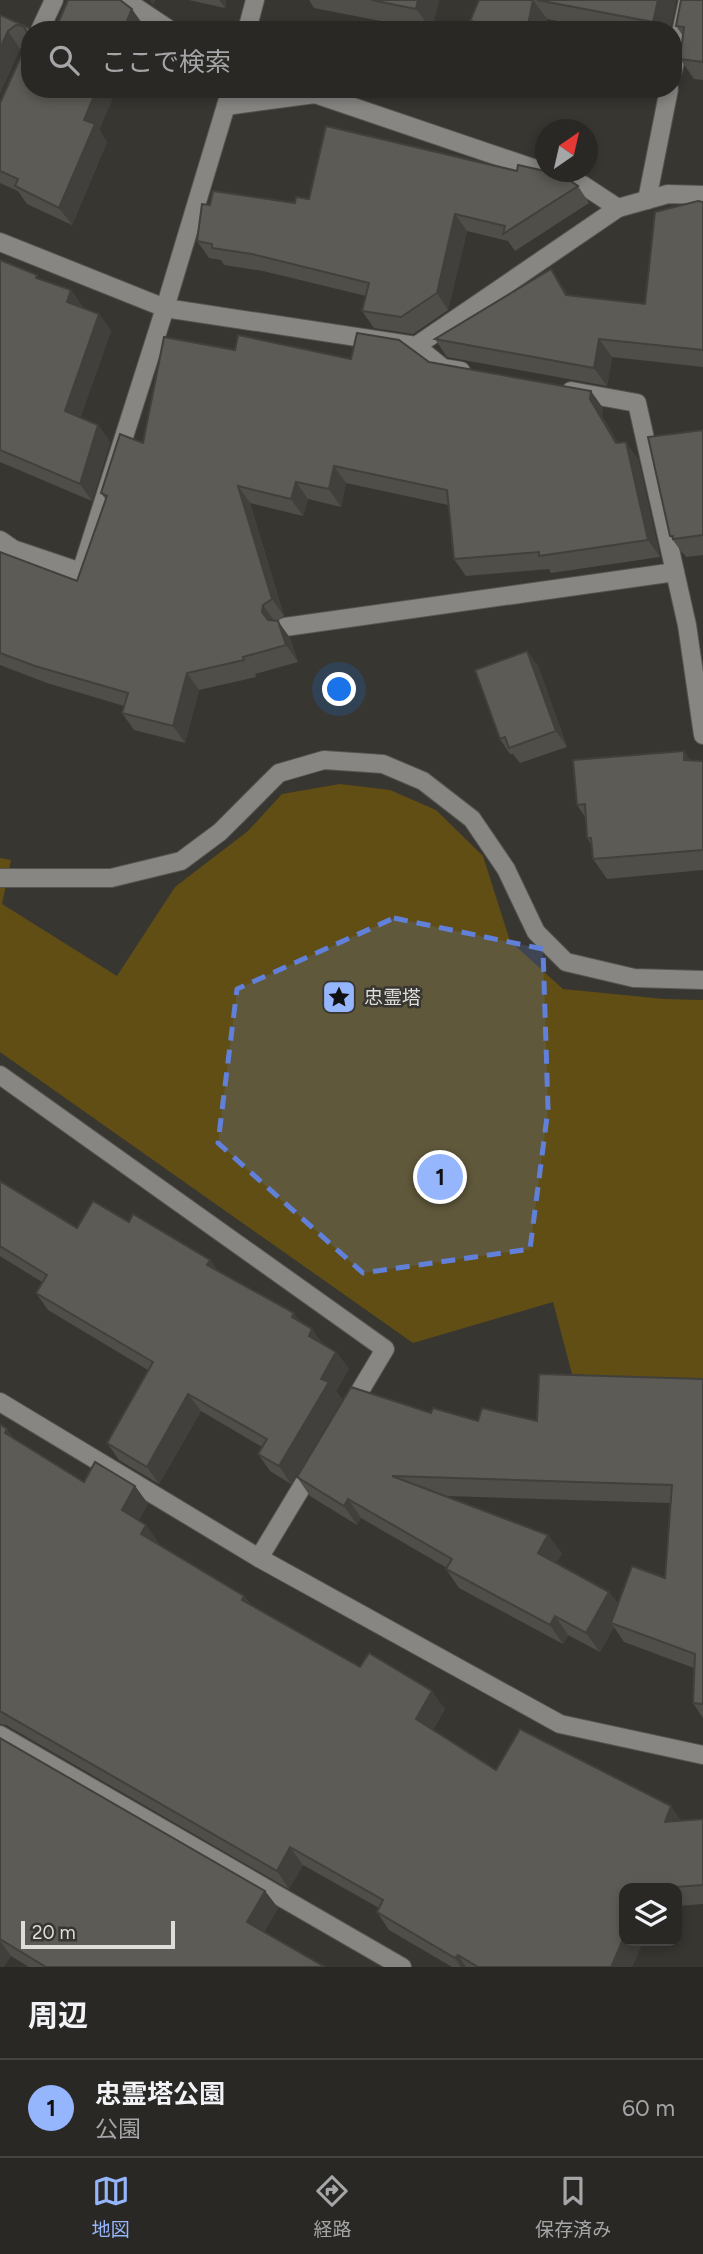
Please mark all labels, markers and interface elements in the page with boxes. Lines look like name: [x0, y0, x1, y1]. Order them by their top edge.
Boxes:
search box: [21, 21, 682, 98]
icon: search: [45, 41, 83, 79]
text: ここで検索: [101, 46, 231, 78]
north arrow: [535, 119, 598, 182]
your location: [322, 672, 356, 706]
place icon: 忠霊塔: [320, 978, 358, 1016]
place label: 忠霊塔: [364, 986, 421, 1009]
pin: 1: [417, 1151, 463, 1203]
map controls: [619, 1883, 682, 1946]
button: layers: [619, 1883, 682, 1946]
scale bar: [21, 1918, 175, 1950]
text: 20 m: [32, 1921, 76, 1944]
text: 周辺: [28, 1997, 88, 2034]
text: 忠霊塔公園: [95, 2078, 225, 2110]
text: 1: [46, 2094, 56, 2122]
text: 60 m: [622, 2094, 675, 2122]
text: 公園: [95, 2115, 141, 2143]
tab: 地図: [92, 2172, 130, 2241]
tab: 経路: [313, 2172, 351, 2241]
tab: 保存済み: [535, 2172, 611, 2241]

